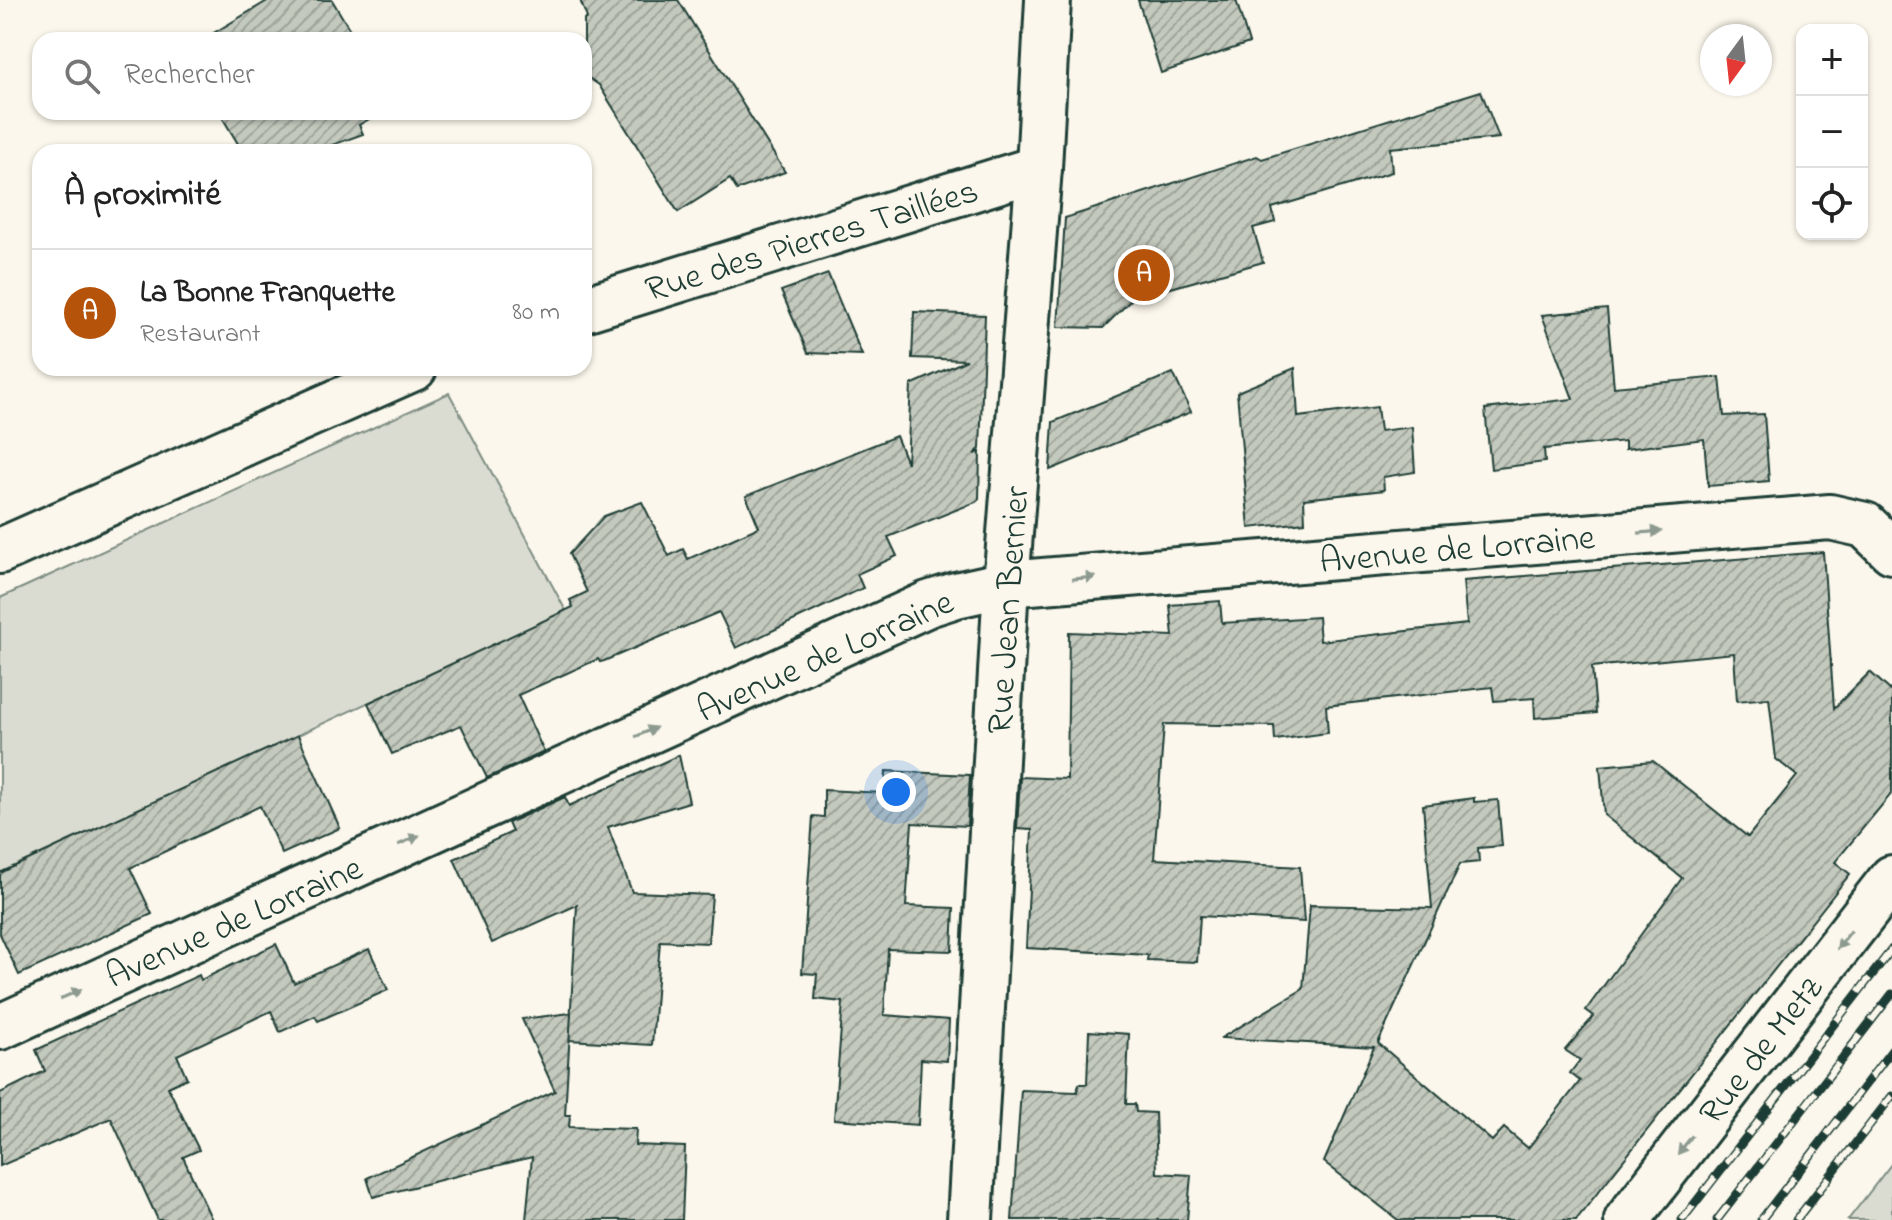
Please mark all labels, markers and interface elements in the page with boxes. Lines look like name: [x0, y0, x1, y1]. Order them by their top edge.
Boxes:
north arrow: [1700, 24, 1772, 96]
map controls: [1796, 24, 1868, 240]
button: +: [1796, 24, 1868, 96]
search box: [32, 32, 592, 120]
icon: search: [60, 54, 104, 98]
text: Rechercher: [124, 54, 255, 98]
button: −: [1796, 96, 1868, 168]
street label: Rue des Pierres Taillées: [639, 166, 985, 318]
button: locate: [1796, 168, 1868, 240]
text: À proximité: [64, 171, 221, 221]
pin: A: [1118, 245, 1170, 305]
text: La Bonne Franquette: [140, 272, 395, 316]
text: A: [82, 294, 98, 332]
text: 80 m: [512, 294, 560, 332]
text: Restaurant: [140, 316, 260, 354]
street label: Rue Jean Bernier: [975, 484, 1046, 736]
street label: Avenue de Lorraine: [1318, 513, 1598, 590]
one-way arrow: [1638, 525, 1663, 538]
one-way arrow: [1072, 571, 1097, 584]
street label: Avenue de Lorraine: [689, 577, 964, 738]
one-way arrow: [634, 726, 658, 739]
your location: [876, 772, 916, 812]
one-way arrow: [398, 833, 421, 847]
street label: Avenue de Lorraine: [98, 843, 373, 1004]
one-way arrow: [1837, 930, 1853, 950]
street label: Rue de Metz: [1687, 965, 1838, 1137]
one-way arrow: [59, 988, 83, 1001]
one-way arrow: [1677, 1135, 1693, 1155]

